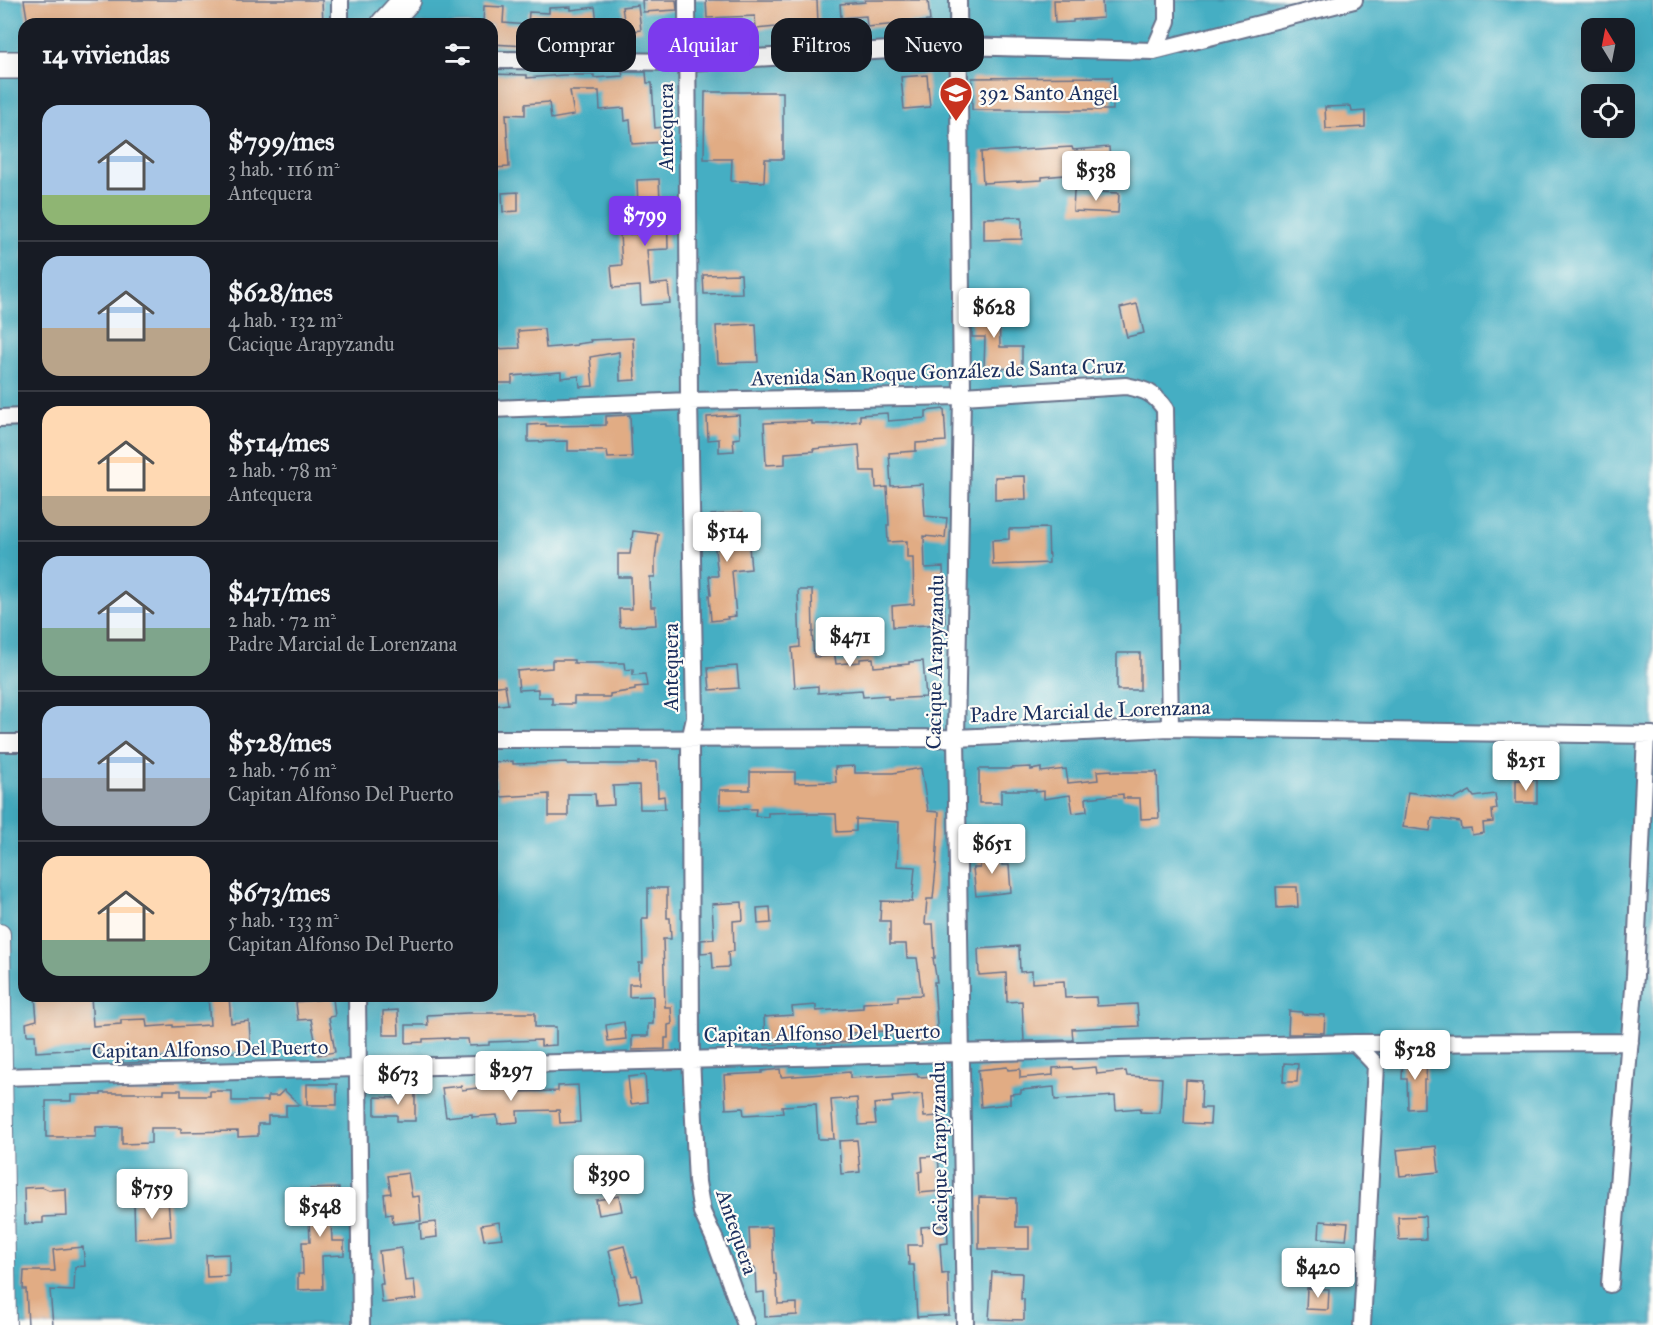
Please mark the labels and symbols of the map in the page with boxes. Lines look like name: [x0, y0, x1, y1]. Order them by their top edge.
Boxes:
north arrow: [1581, 18, 1635, 72]
school or university icon: 392 Santo Angel: [938, 75, 974, 122]
place label: 392 Santo Angel: [979, 80, 1119, 106]
street label: Antequera: [653, 83, 679, 172]
pin: $538: [1060, 151, 1132, 202]
pin: $799: [609, 196, 681, 247]
pin: $628: [958, 288, 1030, 339]
street label: Avenida San Roque González de Santa Cruz: [750, 352, 1126, 392]
pin: $514: [691, 512, 763, 563]
street label: Cacique Arapyzandu: [920, 574, 950, 750]
pin: $471: [814, 617, 886, 668]
street label: Antequera: [658, 623, 684, 712]
street label: Padre Marcial de Lorenzana: [969, 694, 1211, 728]
pin: $251: [1490, 741, 1562, 792]
pin: $651: [956, 824, 1028, 875]
street label: Capitan Alfonso Del Puerto: [703, 1018, 941, 1048]
pin: $528: [1379, 1030, 1451, 1081]
street label: Capitan Alfonso Del Puerto: [91, 1034, 329, 1064]
pin: $297: [475, 1051, 547, 1102]
pin: $673: [362, 1055, 434, 1106]
street label: Cacique Arapyzandu: [924, 1061, 954, 1237]
pin: $390: [573, 1155, 645, 1206]
pin: $759: [116, 1169, 188, 1220]
street label: Antequera: [710, 1185, 764, 1278]
pin: $548: [284, 1187, 356, 1238]
pin: $420: [1282, 1248, 1354, 1299]

